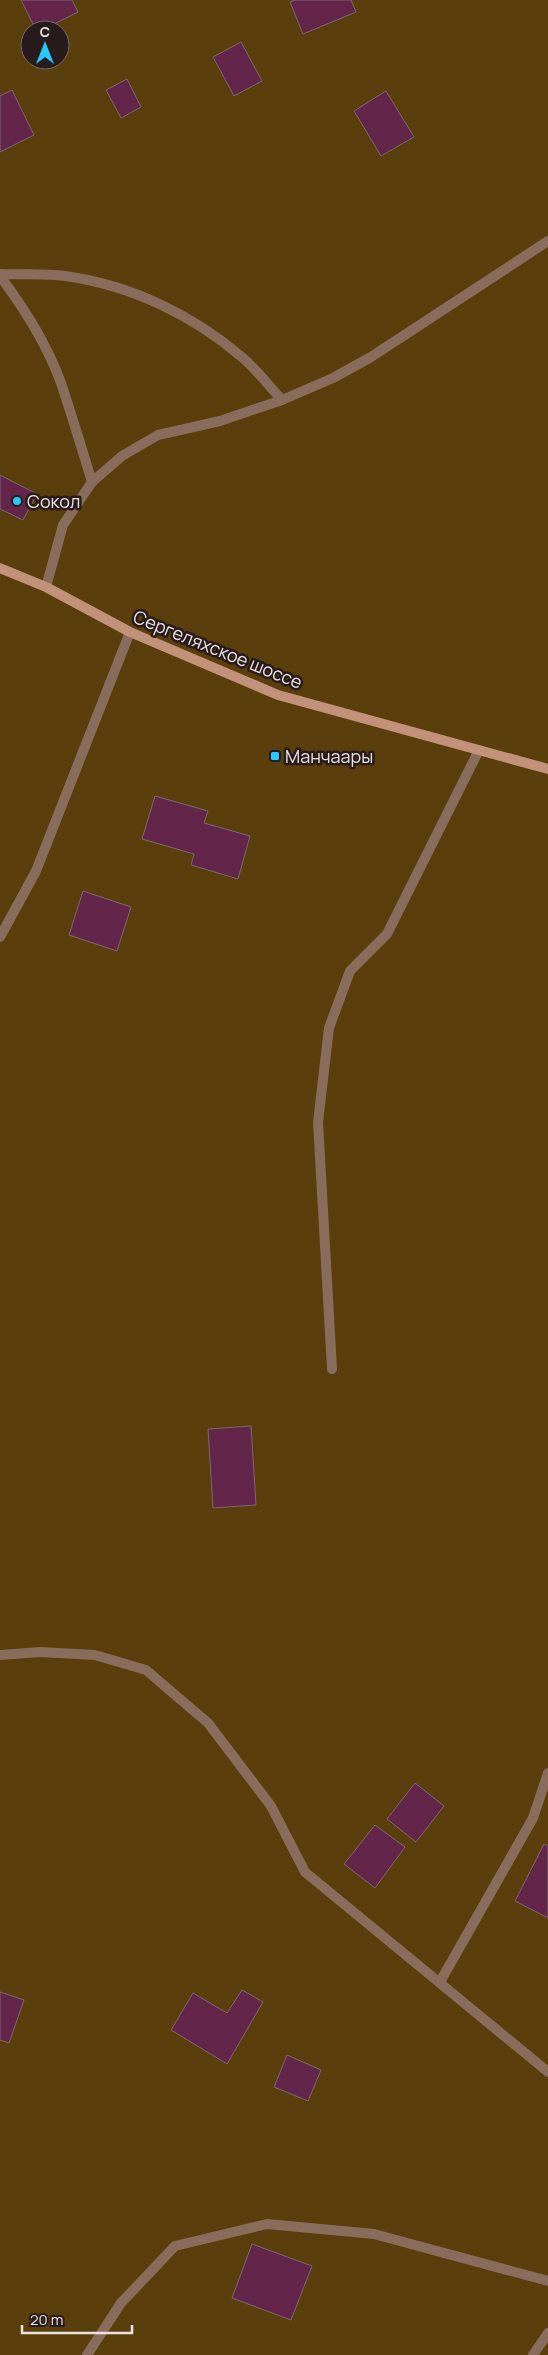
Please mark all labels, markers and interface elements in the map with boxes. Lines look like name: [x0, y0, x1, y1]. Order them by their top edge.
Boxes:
north arrow: [20, 20, 70, 70]
text: С: [40, 22, 50, 41]
place label: Сокол: [27, 489, 80, 513]
marker: Сокол: [11, 495, 23, 507]
street label: Сергеляхское шоссе: [130, 604, 306, 694]
place label: Манчаары: [285, 744, 373, 768]
marker: Манчаары: [269, 750, 281, 762]
scale bar: [22, 2302, 132, 2334]
text: 20 m: [30, 2309, 63, 2330]

